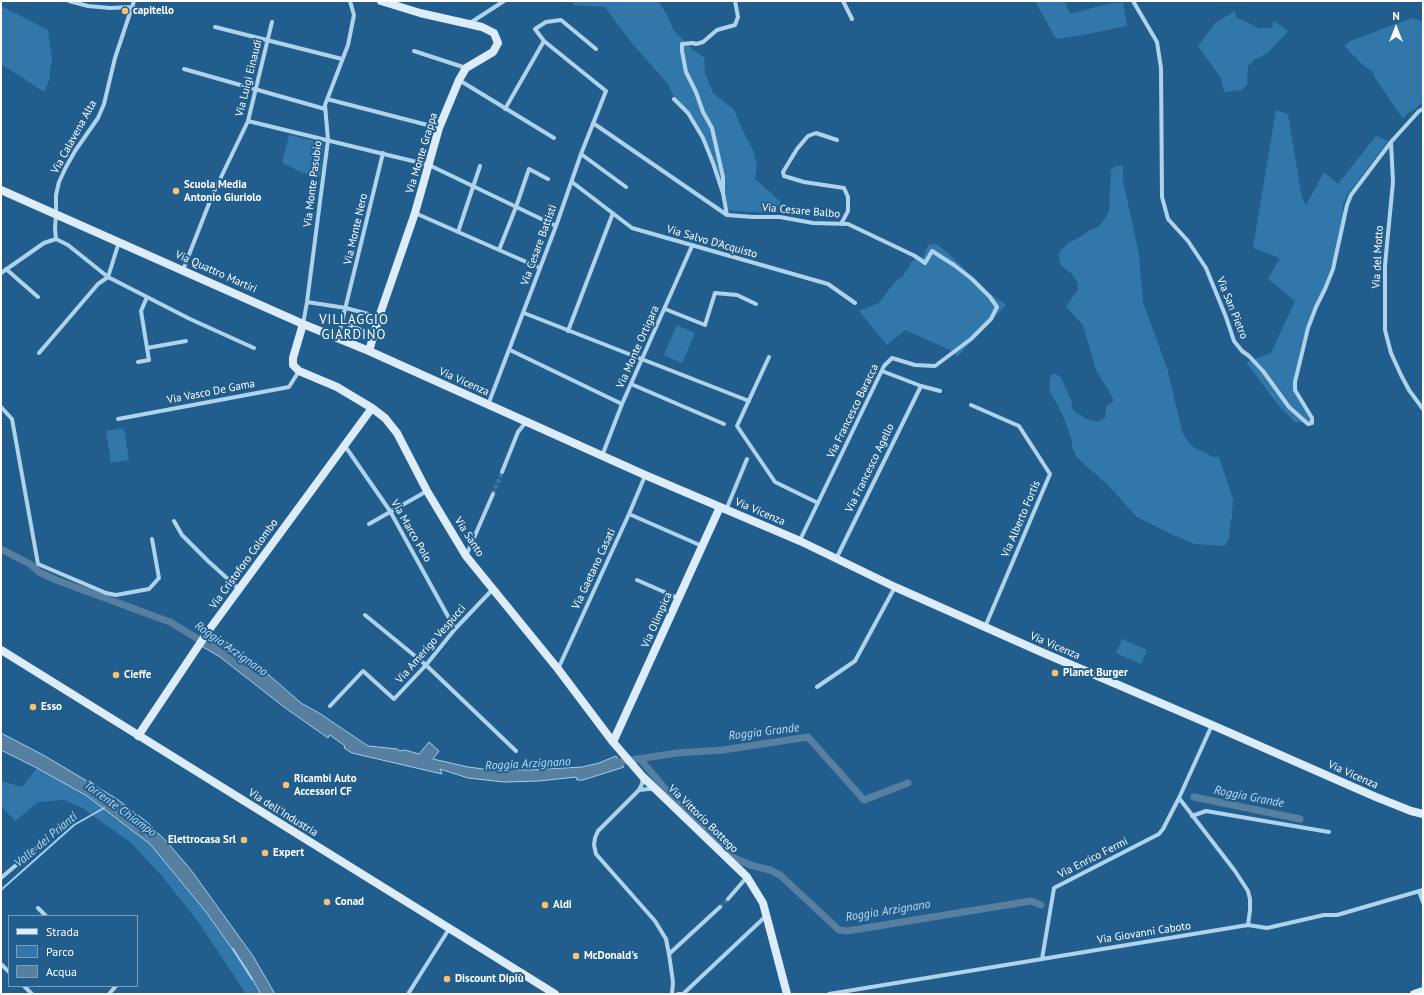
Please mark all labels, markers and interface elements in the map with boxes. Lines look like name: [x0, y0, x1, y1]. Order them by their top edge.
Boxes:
place label: capitello: [133, 4, 174, 18]
marker: capitello: [120, 6, 130, 16]
north arrow: [1376, 8, 1416, 48]
text: N: [1392, 9, 1400, 23]
street label: Via Luigi Einaudi: [233, 38, 265, 118]
street label: Via Calavena Alta: [48, 98, 100, 176]
street label: Via Monte Grappa: [403, 111, 441, 195]
street label: Via Monte Pasubio: [301, 140, 325, 228]
place label: Scuola Media Antonio Giuriolo: [184, 178, 261, 204]
marker: Scuola Media Antonio Giuriolo: [171, 186, 181, 196]
street label: Via Monte Nero: [341, 192, 371, 266]
street label: Via Cesare Balbo: [761, 201, 841, 221]
street label: Via Cesare Battisti: [518, 203, 560, 287]
street label: Via Salvo D'Acquisto: [665, 223, 759, 261]
street label: Via del Motto: [1370, 225, 1386, 289]
street label: Via Quattro Martiri: [173, 248, 259, 296]
street label: Via San Pietro: [1214, 275, 1250, 341]
street label: Via Monte Ortigara: [614, 304, 662, 390]
district label: VILLAGGIO GIARDINO: [319, 312, 389, 343]
street label: Via Francesco Baracca: [824, 362, 882, 460]
street label: Via Vicenza: [437, 365, 491, 399]
street label: Via Vasco De Gama: [166, 377, 256, 407]
street label: Via Francesco Agello: [843, 421, 897, 515]
street label: Via Alberto Fortis: [999, 479, 1043, 559]
street label: Via Vicenza: [733, 495, 787, 529]
street label: Via Marco Polo: [388, 497, 434, 565]
street label: Via Santo: [451, 515, 487, 559]
street label: Via Cristoforo Colombo: [207, 516, 281, 612]
street label: Via Gaetano Casati: [569, 526, 619, 612]
street label: Via Olimpica: [639, 590, 675, 650]
street label: Via Amerigo Vespucci: [393, 602, 469, 686]
water label: Roggia Arzignano: [192, 618, 270, 680]
street label: Via Vicenza: [1028, 629, 1082, 663]
place label: Planet Burger: [1063, 666, 1128, 680]
place label: Cieffe: [124, 668, 151, 682]
marker: Planet Burger: [1050, 668, 1060, 678]
marker: Cieffe: [111, 670, 121, 680]
place label: Esso: [41, 700, 62, 714]
marker: Esso: [28, 702, 38, 712]
water label: Roggia Grande: [728, 721, 800, 743]
water label: Roggia Arzignano: [485, 755, 571, 773]
street label: Via Vicenza: [1326, 758, 1380, 792]
place label: Ricambi Auto Accessori CF: [294, 772, 357, 798]
water label: Torrente Chiampo: [81, 778, 159, 840]
marker: Ricambi Auto Accessori CF: [281, 780, 291, 790]
street label: Via Vittorio Bottego: [665, 782, 741, 856]
water label: Roggia Grande: [1213, 783, 1285, 811]
street label: Via dell'Industria: [246, 786, 320, 840]
water label: Valle dei Prianti: [12, 810, 80, 870]
place label: Elettrocasa Srl: [168, 833, 236, 847]
marker: Elettrocasa Srl: [239, 835, 249, 845]
street label: Via Enrico Fermi: [1056, 835, 1130, 881]
place label: Expert: [273, 846, 304, 860]
marker: Expert: [260, 848, 270, 858]
place label: Conad: [335, 895, 364, 909]
marker: Conad: [322, 897, 332, 907]
water label: Roggia Arzignano: [845, 897, 931, 925]
place label: Aldi: [553, 898, 572, 912]
marker: Aldi: [540, 900, 550, 910]
legend: [8, 915, 138, 987]
street label: Via Giovanni Caboto: [1096, 919, 1192, 947]
text: Strada: [46, 924, 79, 939]
text: Parco: [46, 944, 74, 959]
place label: McDonald's: [584, 949, 638, 963]
marker: McDonald's: [571, 951, 581, 961]
text: Acqua: [46, 964, 77, 979]
place label: Discount Dipiù: [455, 972, 524, 986]
marker: Discount Dipiù: [442, 974, 452, 984]

